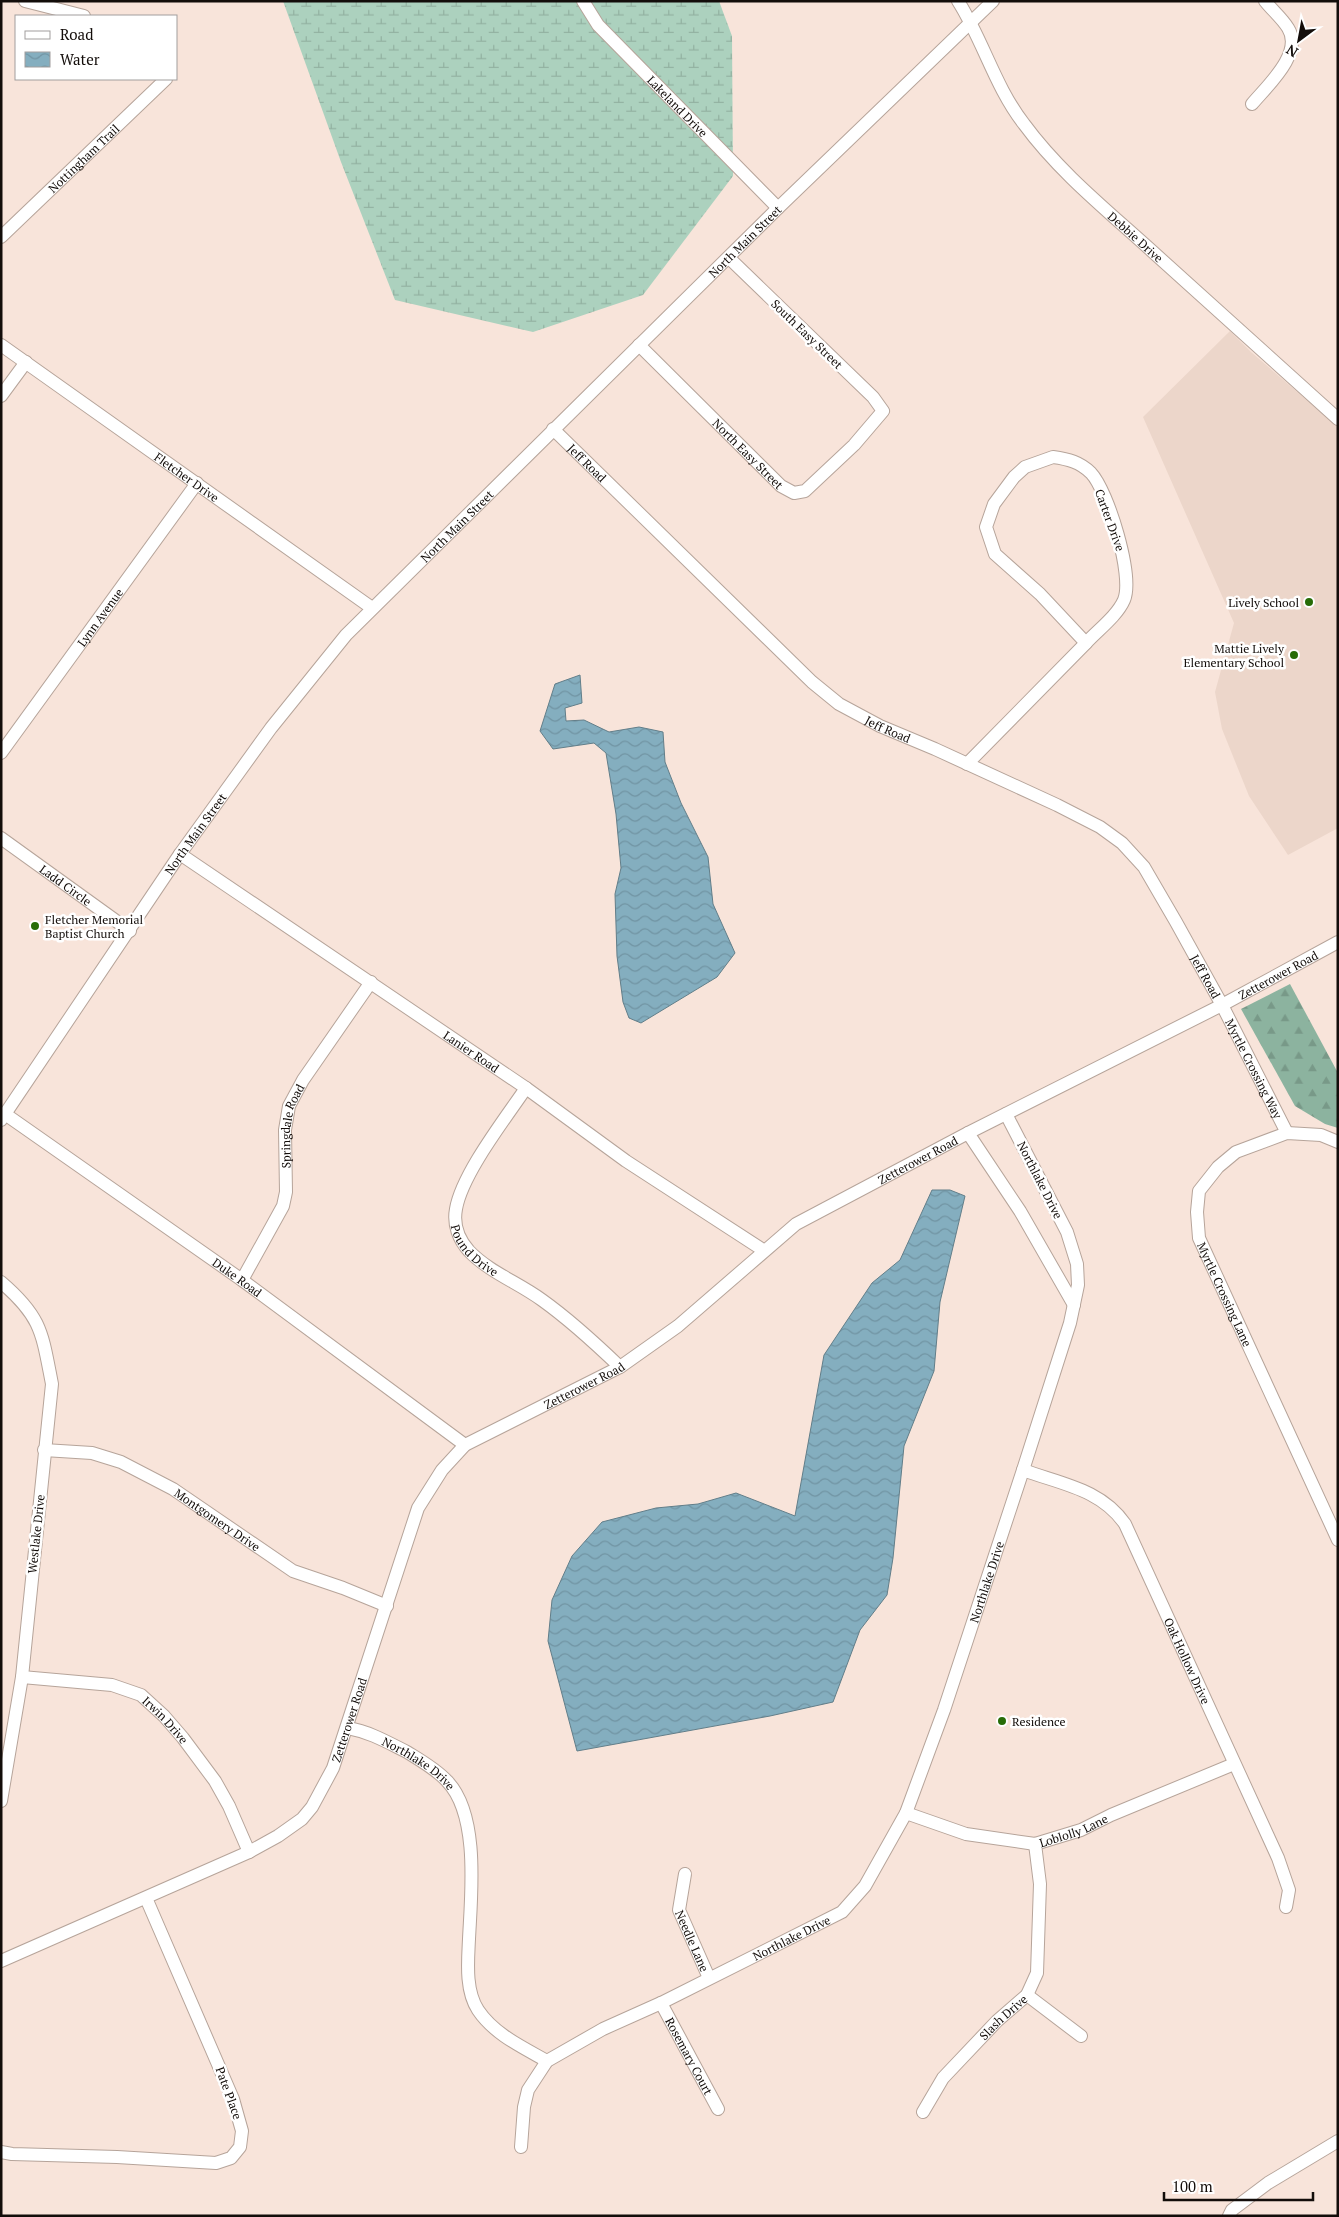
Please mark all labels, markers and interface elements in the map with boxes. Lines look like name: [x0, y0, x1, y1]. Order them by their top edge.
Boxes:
legend: [15, 15, 178, 80]
north arrow: [1274, 15, 1324, 65]
text: Road: [60, 24, 93, 44]
text: N: [1282, 40, 1301, 62]
text: Water: [60, 49, 100, 69]
street label: Lakeland Drive: [644, 72, 711, 140]
street label: Nottingham Trail: [45, 120, 122, 196]
street label: North Main Street: [705, 201, 785, 280]
street label: Debbie Drive: [1105, 208, 1167, 265]
street label: South Easy Street: [768, 296, 846, 372]
street label: North Easy Street: [710, 415, 787, 492]
street label: Jeff Road: [565, 440, 610, 485]
street label: Fletcher Drive: [152, 449, 222, 505]
street label: North Main Street: [417, 486, 497, 565]
street label: Carter Drive: [1092, 487, 1128, 553]
street label: Lynn Avenue: [74, 585, 126, 649]
place label: Lively School: [1228, 595, 1299, 610]
marker: Lively School: [1303, 596, 1315, 608]
place label: Mattie Lively Elementary School: [1184, 641, 1285, 670]
marker: Mattie Lively Elementary School: [1288, 649, 1300, 661]
street label: Jeff Road: [863, 712, 913, 746]
street label: North Main Street: [161, 789, 230, 877]
street label: Ladd Circle: [37, 861, 95, 908]
place label: Fletcher Memorial Baptist Church: [45, 912, 144, 941]
marker: Fletcher Memorial Baptist Church: [29, 920, 41, 932]
street label: Zetterower Road: [1236, 947, 1321, 1002]
street label: Jeff Road: [1188, 952, 1224, 1001]
street label: Myrtle Crossing Way: [1223, 1016, 1286, 1122]
street label: Lanier Road: [441, 1027, 502, 1075]
street label: Springdale Road: [277, 1081, 307, 1169]
street label: Zetterower Road: [875, 1132, 960, 1187]
street label: Northlake Drive: [1014, 1139, 1066, 1221]
street label: Pound Drive: [448, 1223, 501, 1279]
street label: Myrtle Crossing Lane: [1194, 1240, 1255, 1349]
street label: Duke Road: [210, 1254, 265, 1300]
street label: Zetterower Road: [541, 1359, 628, 1412]
street label: Montgomery Drive: [172, 1485, 263, 1554]
street label: Westlake Drive: [24, 1494, 48, 1574]
street label: Northlake Drive: [966, 1539, 1007, 1625]
street label: Oak Hollow Drive: [1161, 1615, 1214, 1706]
street label: Zetterower Road: [328, 1675, 370, 1764]
street label: Irwin Drive: [140, 1693, 192, 1746]
place label: Residence: [1012, 1714, 1066, 1729]
marker: Residence: [996, 1715, 1008, 1727]
street label: Northlake Drive: [380, 1733, 459, 1792]
street label: Loblolly Lane: [1037, 1810, 1110, 1850]
street label: Needle Lane: [672, 1907, 713, 1974]
street label: Northlake Drive: [750, 1912, 832, 1963]
street label: Slash Drive: [976, 1991, 1030, 2043]
street label: Rosemary Court: [663, 2015, 717, 2098]
street label: Pate Place: [213, 2065, 245, 2121]
scale bar: [1164, 2170, 1313, 2202]
text: 100 m: [1172, 2176, 1213, 2196]

